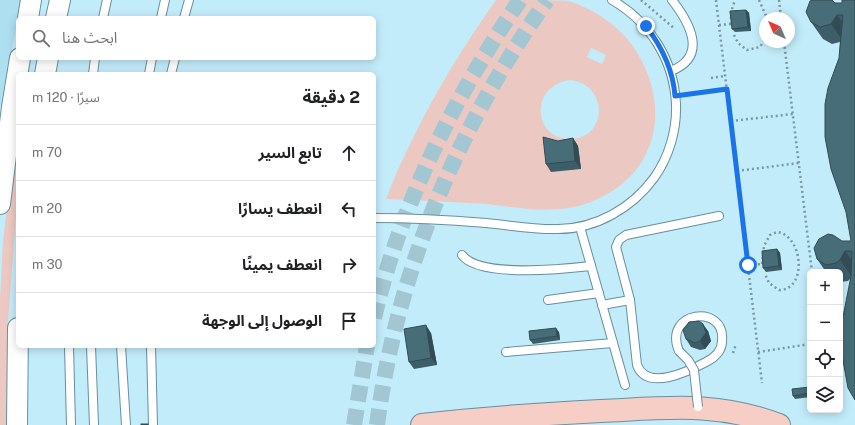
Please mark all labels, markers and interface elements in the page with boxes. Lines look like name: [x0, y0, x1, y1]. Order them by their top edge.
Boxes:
north arrow: [759, 12, 795, 48]
search box: [16, 16, 376, 60]
route end: [637, 17, 655, 35]
icon: search: [30, 27, 52, 49]
text: ابحث هنا: [62, 29, 117, 46]
text: 2 دقيقة: [303, 87, 360, 107]
text: سيرًا · 120 m: [32, 90, 100, 105]
icon: ahead: [338, 142, 360, 164]
text: تابع السير: [258, 144, 322, 161]
text: 70 m: [32, 145, 62, 160]
icon: left: [338, 198, 360, 220]
text: انعطف يسارًا: [238, 200, 322, 217]
text: 20 m: [32, 201, 62, 216]
icon: right: [338, 254, 360, 276]
text: انعطف يمينًا: [242, 256, 322, 273]
route start: [739, 256, 757, 274]
text: 30 m: [32, 257, 62, 272]
map controls: [807, 269, 843, 413]
button: +: [807, 269, 843, 305]
button: −: [807, 305, 843, 341]
icon: arrive: [338, 310, 360, 332]
text: الوصول إلى الوجهة: [202, 312, 322, 329]
button: locate: [807, 341, 843, 377]
button: layers: [807, 377, 843, 413]

